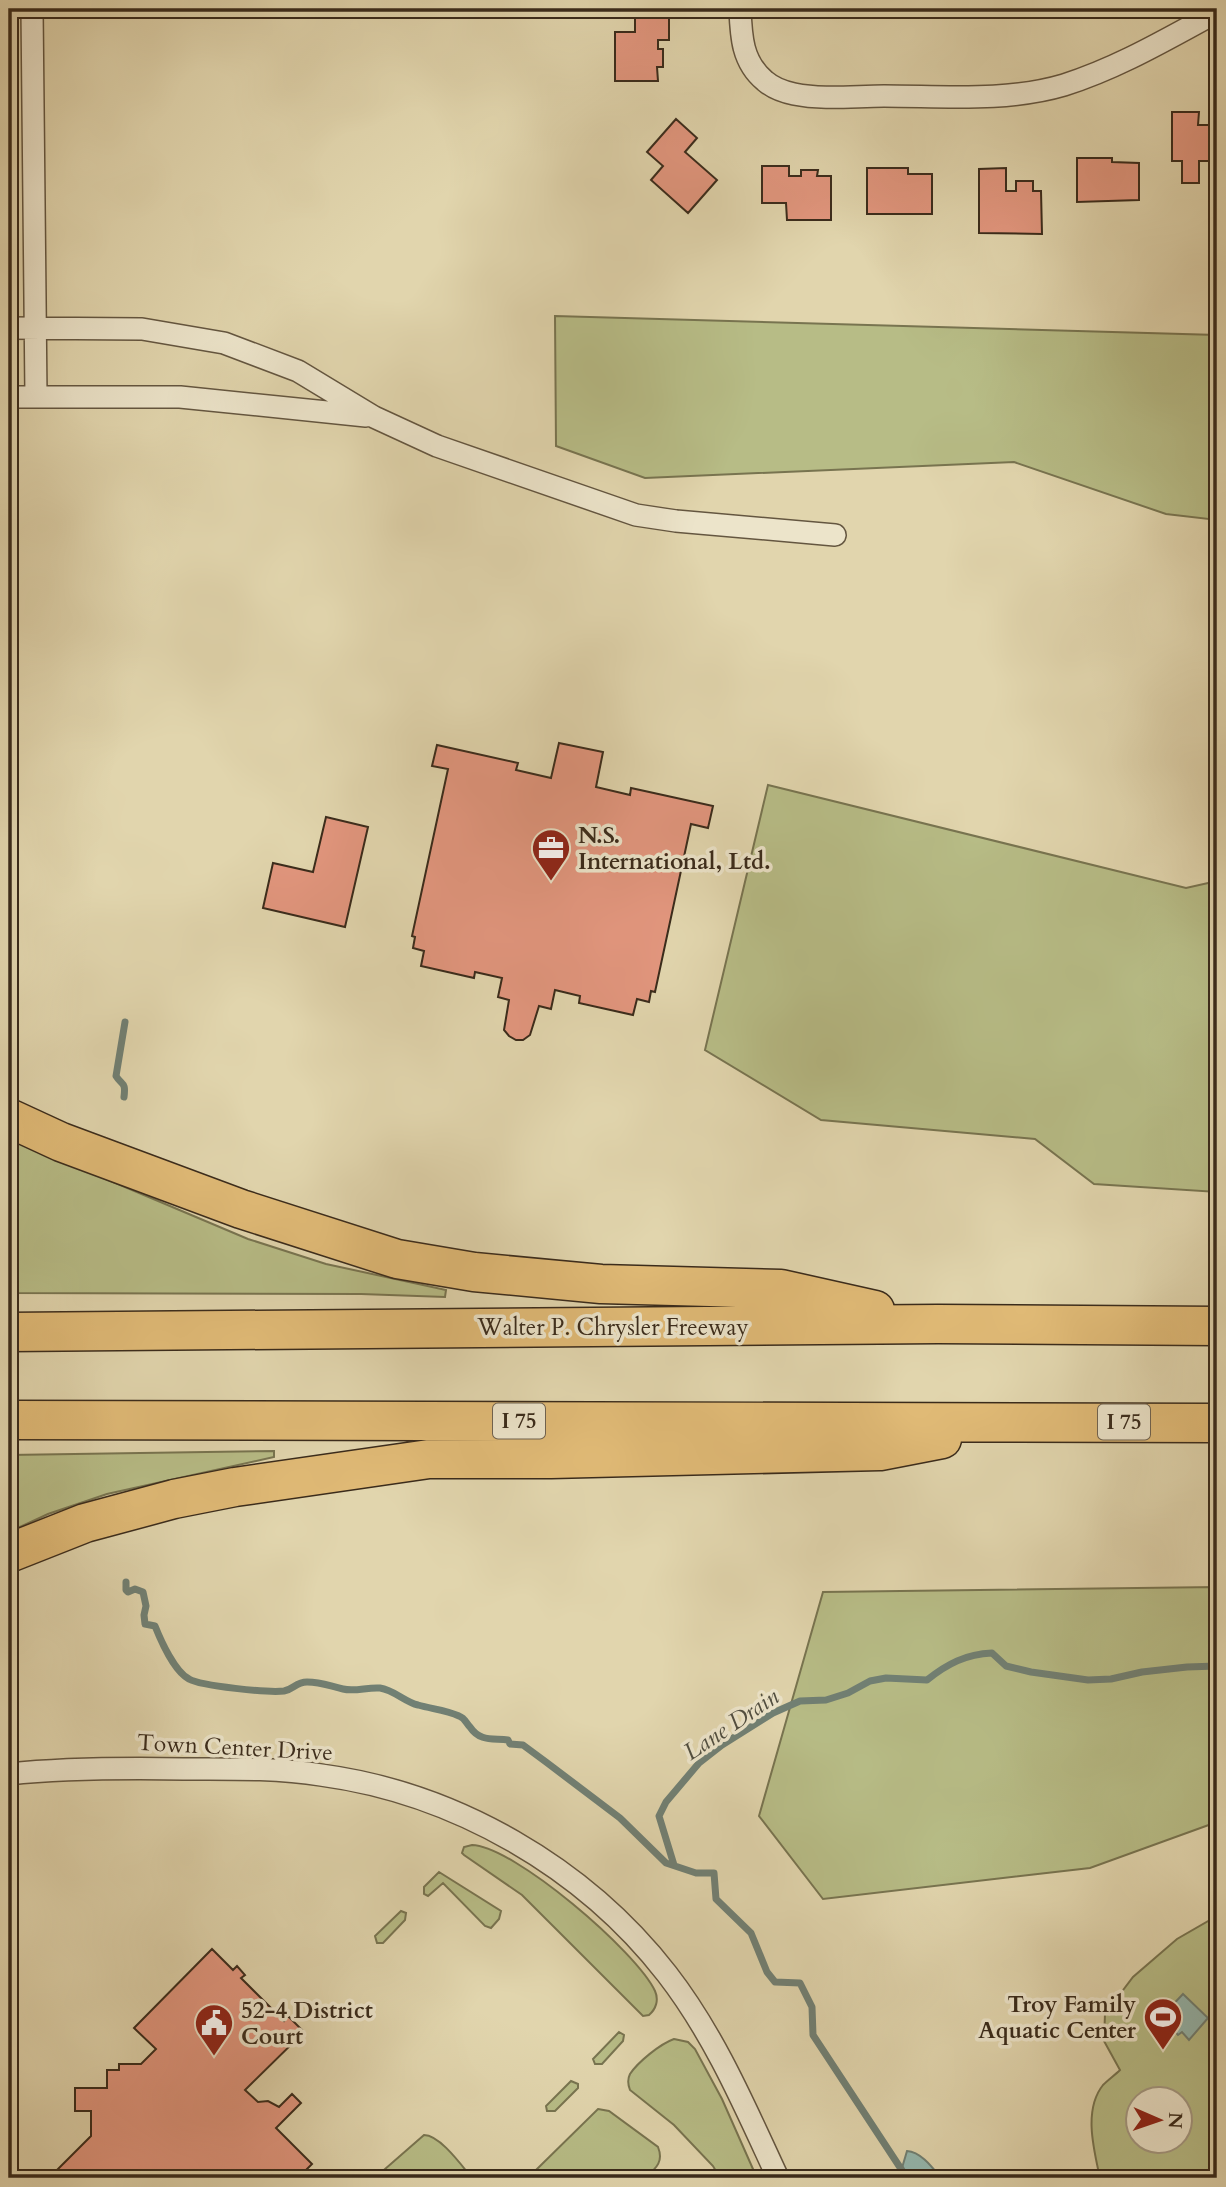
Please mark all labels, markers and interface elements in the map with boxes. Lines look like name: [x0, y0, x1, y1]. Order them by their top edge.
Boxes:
place label: N.S. International, Ltd.: [578, 820, 771, 877]
office icon: N.S. International, Ltd.: [530, 827, 572, 882]
street label: Walter P. Chrysler Freeway: [476, 1312, 749, 1343]
road number: I 75: [493, 1404, 545, 1438]
road number: I 75: [1098, 1404, 1150, 1440]
water label: Lane Drain: [677, 1680, 786, 1768]
street label: Town Center Drive: [136, 1727, 334, 1768]
place label: Troy Family Aquatic Center: [978, 1989, 1137, 2046]
place label: 52-4 District Court: [241, 1995, 373, 2052]
sports icon: Troy Family Aquatic Center: [1142, 1996, 1184, 2051]
public building icon: 52-4 District Court: [193, 2002, 235, 2057]
north arrow: [1124, 2086, 1194, 2156]
text: N: [1162, 2112, 1188, 2130]

